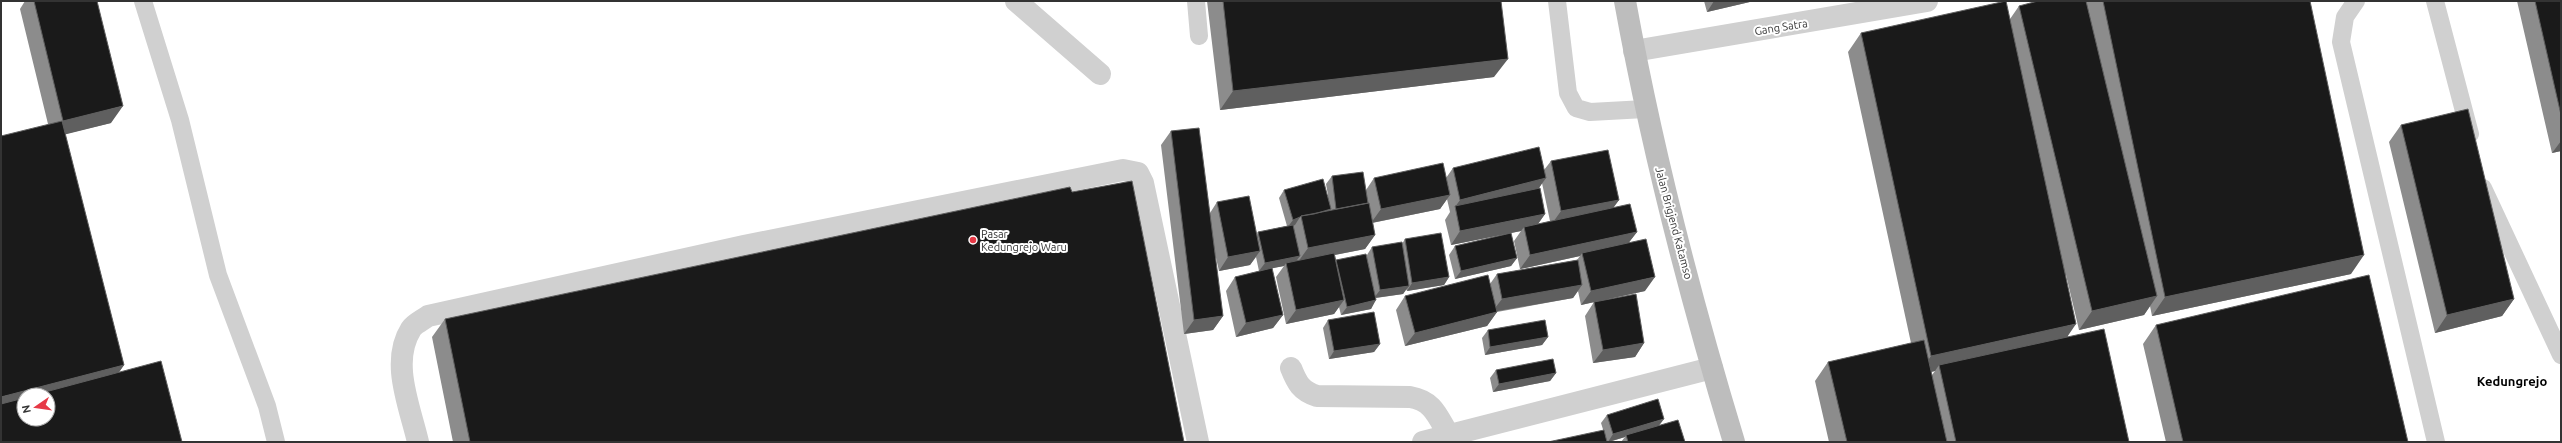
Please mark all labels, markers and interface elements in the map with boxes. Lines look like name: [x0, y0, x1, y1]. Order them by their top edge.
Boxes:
street label: Gang Satra: [1754, 17, 1808, 37]
street label: Jalan Brigjend Katamso: [1653, 166, 1695, 280]
place label: Pasar Kedungrejo Waru: [981, 228, 1067, 253]
marker: Pasar Kedungrejo Waru: [968, 235, 978, 245]
district label: Kedungrejo: [2477, 374, 2547, 388]
north arrow: [16, 387, 56, 427]
text: N: [19, 404, 33, 415]

